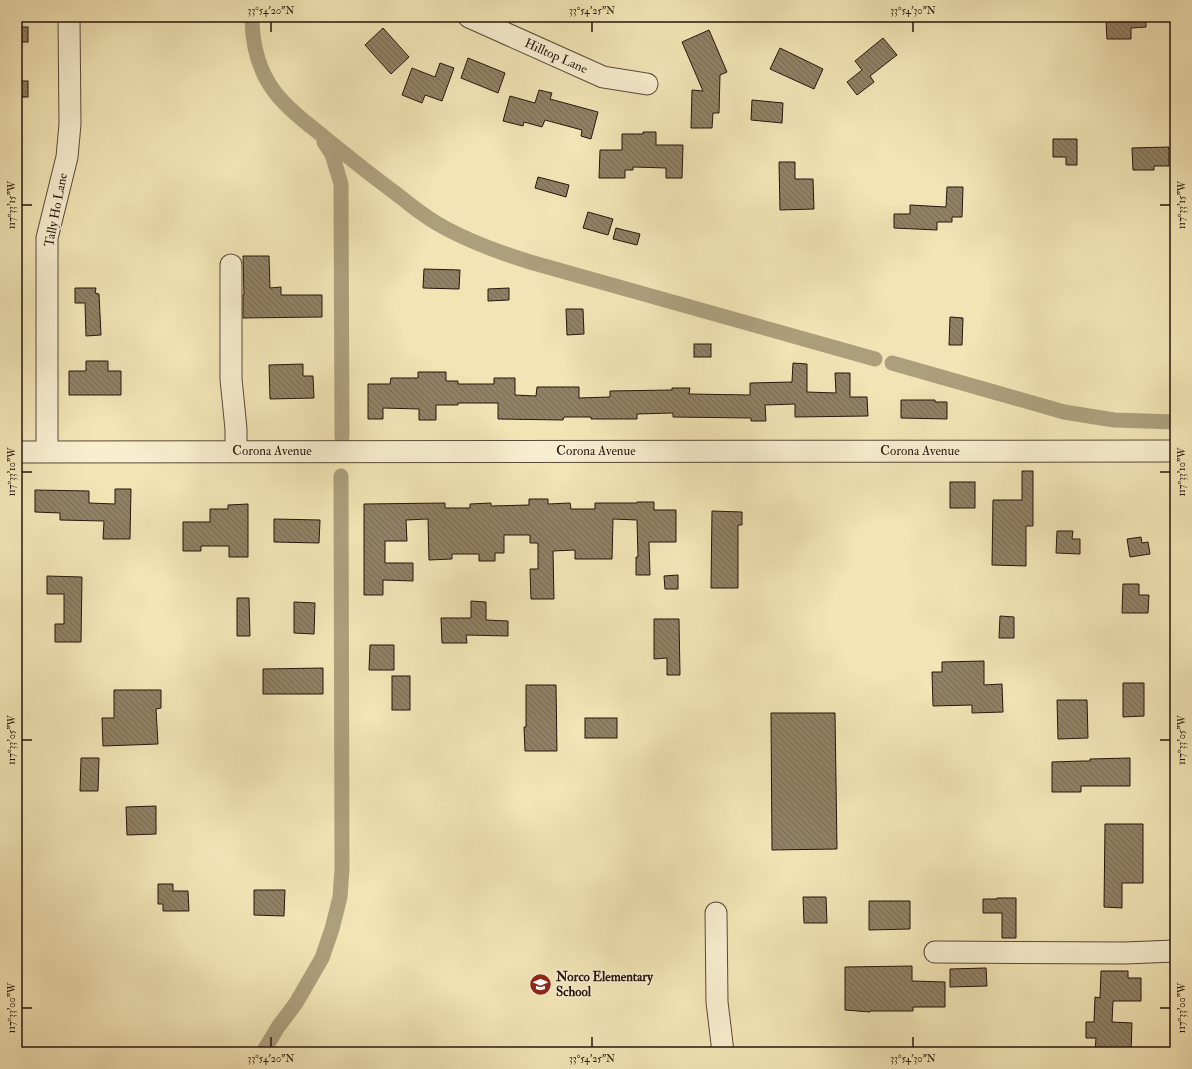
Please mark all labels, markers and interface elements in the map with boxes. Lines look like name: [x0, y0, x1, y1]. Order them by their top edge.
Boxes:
text: 33°54'20"N: [248, 5, 294, 17]
text: 33°54'25"N: [569, 5, 615, 17]
text: 33°54'30"N: [890, 5, 936, 17]
street label: Hilltop Lane: [522, 35, 591, 78]
street label: Tally Ho Lane: [41, 171, 72, 249]
text: 117°33'15"W: [6, 180, 18, 229]
text: 117°33'15"W: [1176, 180, 1188, 229]
street label: Corona Avenue: [232, 443, 312, 459]
street label: Corona Avenue: [556, 443, 636, 459]
street label: Corona Avenue: [880, 443, 960, 459]
text: 117°33'10"W: [6, 447, 18, 496]
text: 117°33'10"W: [1176, 447, 1188, 496]
text: 117°33'05"W: [6, 714, 18, 765]
text: 117°33'05"W: [1176, 714, 1188, 765]
place label: Norco Elementary School: [555, 969, 654, 1000]
school or university icon: Norco Elementary School: [527, 971, 553, 997]
text: 117°33'00"W: [6, 982, 18, 1033]
text: 117°33'00"W: [1176, 982, 1188, 1033]
text: 33°54'20"N: [248, 1053, 294, 1065]
text: 33°54'25"N: [569, 1053, 615, 1065]
text: 33°54'30"N: [890, 1053, 936, 1065]

